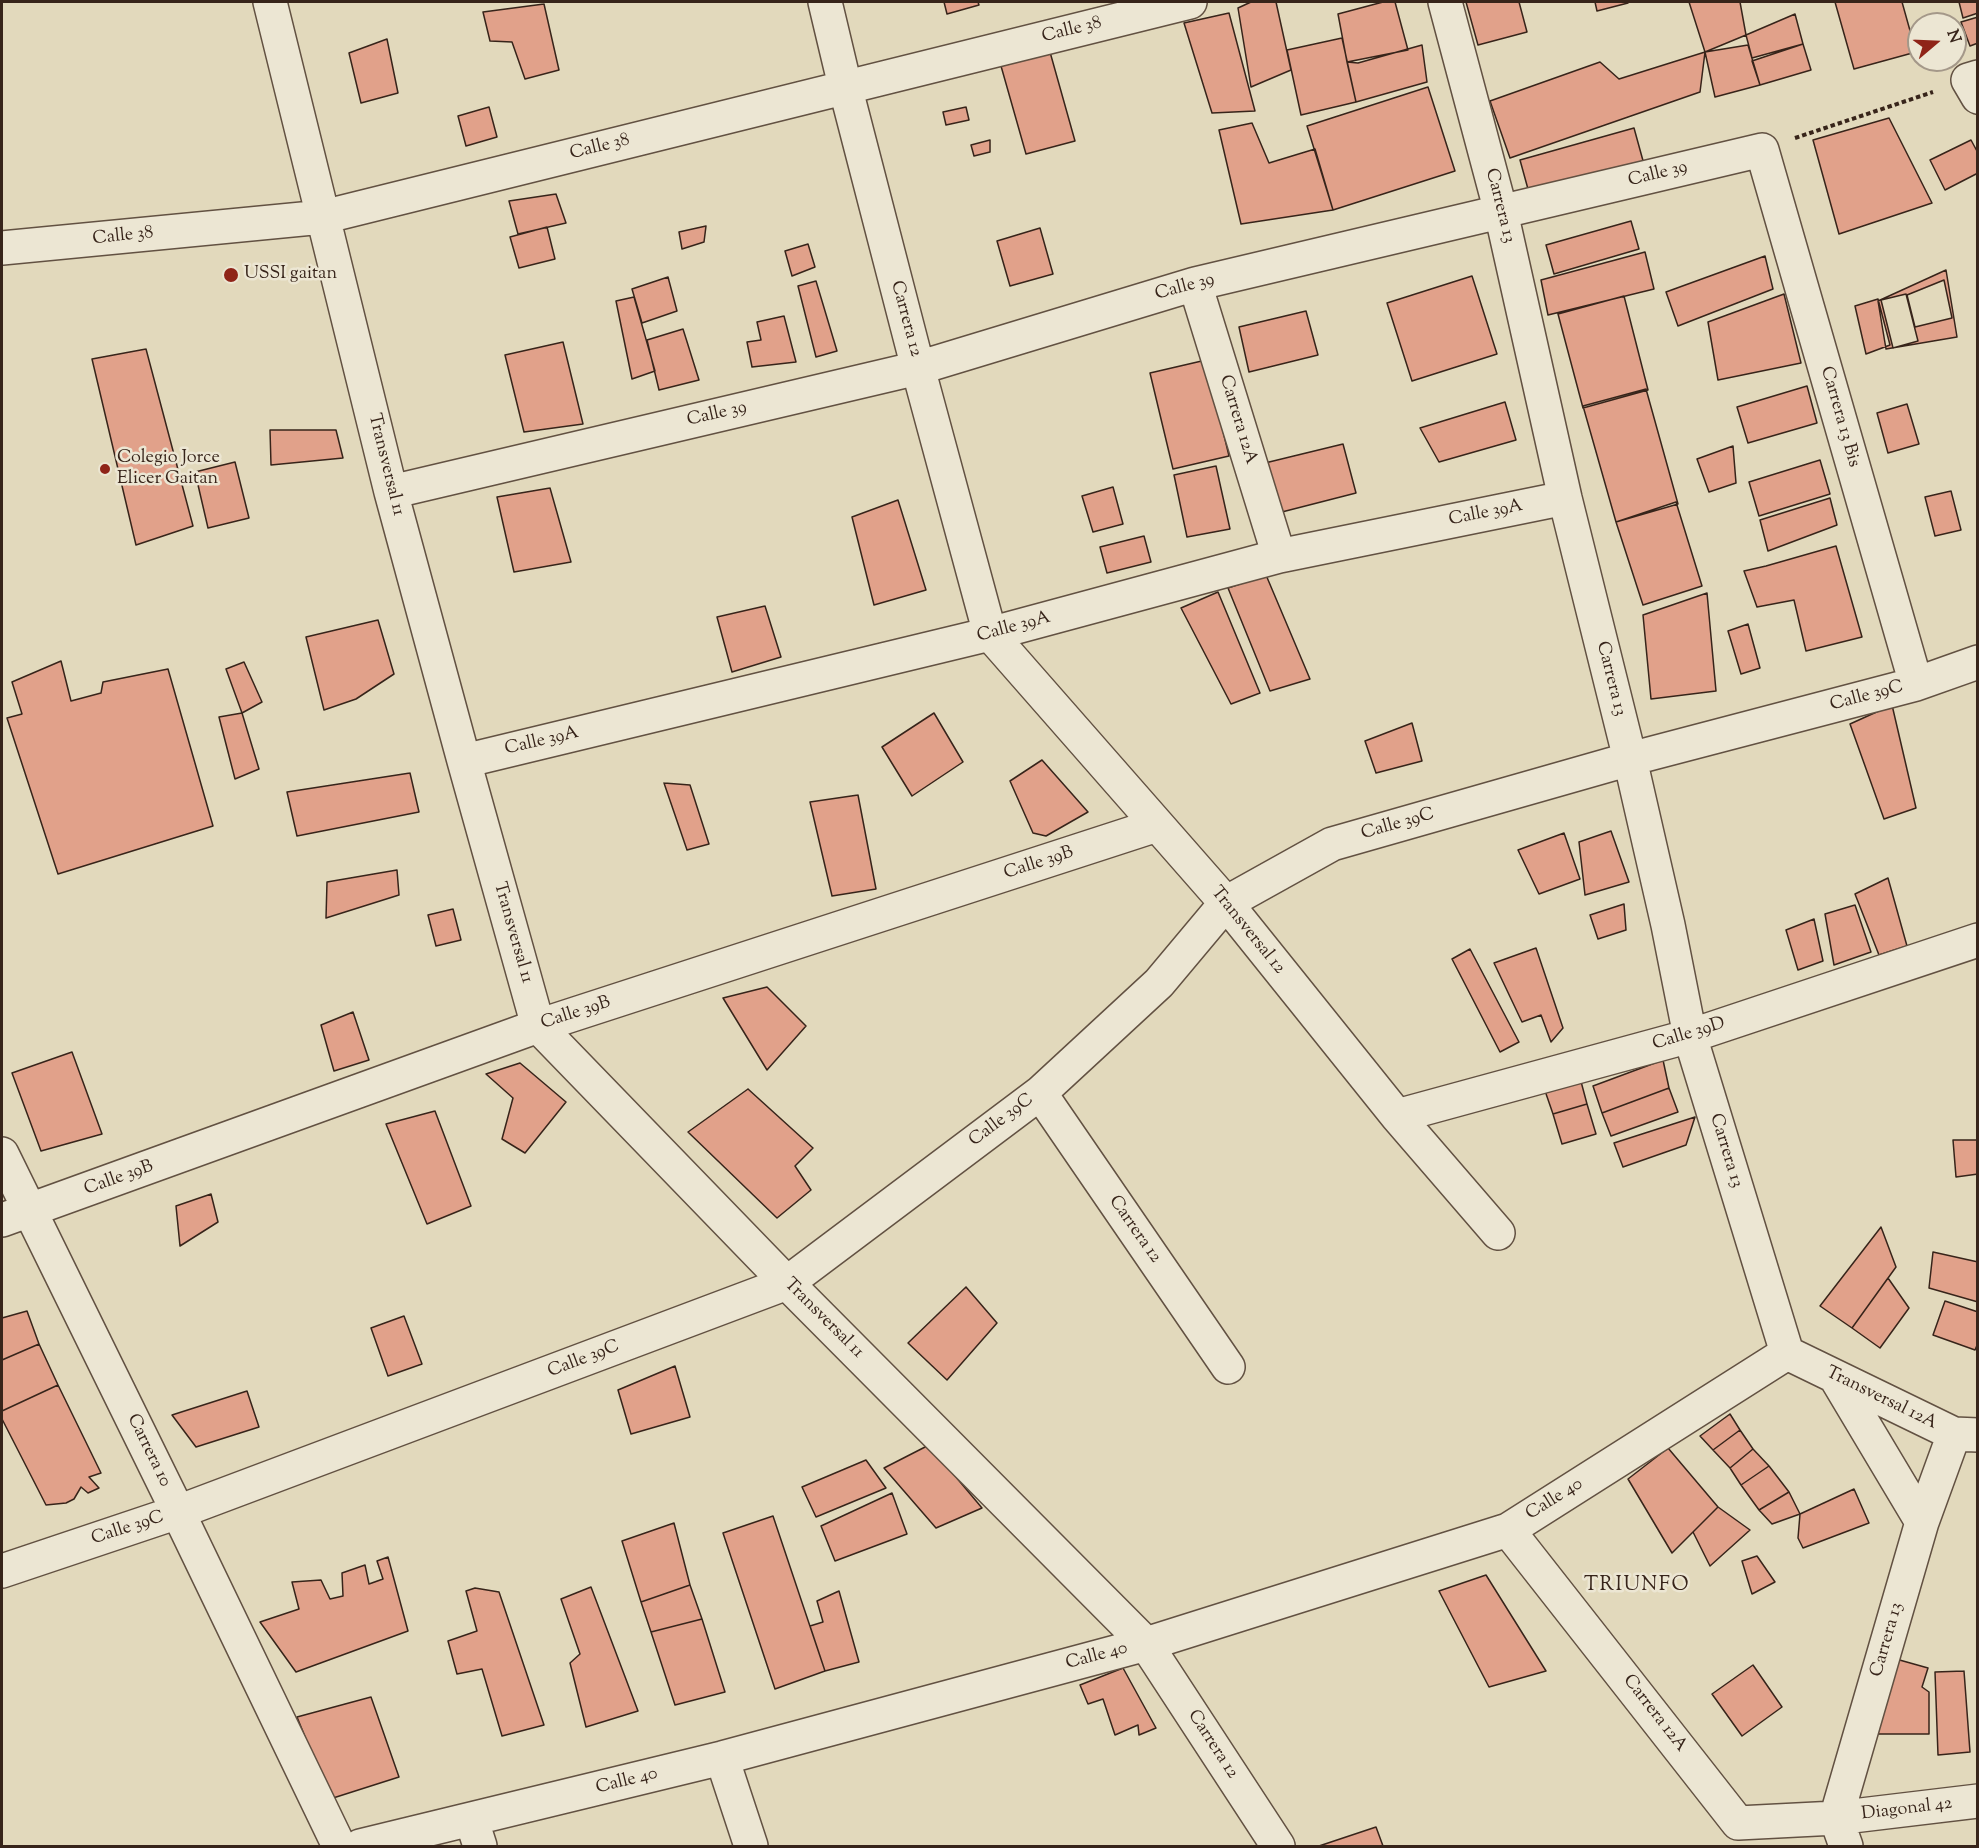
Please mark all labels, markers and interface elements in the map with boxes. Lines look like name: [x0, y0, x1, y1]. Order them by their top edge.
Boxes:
north arrow: [1907, 12, 1967, 72]
street label: Calle 38: [1040, 13, 1104, 49]
text: N: [1940, 27, 1966, 46]
street label: Calle 38: [568, 130, 632, 166]
street label: Calle 39: [1626, 157, 1690, 193]
street label: Carrera 13: [1479, 166, 1519, 246]
street label: Calle 38: [92, 223, 154, 251]
place label: USSI gaitan: [244, 264, 337, 286]
marker: USSI gaitan: [222, 266, 240, 284]
street label: Calle 39: [1153, 270, 1217, 306]
street label: Carrera 12: [885, 279, 925, 359]
street label: Carrera 13 Bis: [1814, 364, 1864, 470]
street label: Carrera 12A: [1213, 373, 1261, 467]
street label: Calle 39: [685, 398, 749, 432]
street label: Transversal 11: [362, 412, 408, 518]
place label: Colegio Jorce Elicer Gaitan: [117, 448, 220, 490]
marker: Colegio Jorce Elicer Gaitan: [98, 462, 112, 476]
street label: Calle 39A: [1447, 496, 1525, 532]
street label: Calle 39A: [975, 608, 1053, 648]
street label: Carrera 13: [1590, 639, 1630, 719]
street label: Calle 39C: [1828, 677, 1906, 717]
street label: Calle 39A: [503, 723, 581, 761]
street label: Calle 39C: [1359, 804, 1437, 846]
street label: Calle 39B: [1002, 843, 1076, 885]
street label: Transversal 11: [487, 880, 537, 986]
street label: Transversal 12: [1205, 883, 1289, 979]
street label: Calle 39B: [539, 993, 613, 1035]
street label: Calle 39D: [1650, 1014, 1728, 1056]
street label: Calle 39C: [966, 1090, 1038, 1152]
street label: Carrera 13: [1703, 1111, 1747, 1191]
street label: Calle 39B: [82, 1157, 156, 1201]
street label: Carrera 12: [1103, 1192, 1165, 1268]
street label: Transversal 11: [778, 1274, 868, 1364]
street label: Calle 39C: [545, 1336, 623, 1384]
street label: Transversal 12A: [1822, 1363, 1940, 1435]
street label: Carrera 10: [121, 1411, 175, 1491]
street label: Calle 40: [1523, 1474, 1587, 1526]
street label: Calle 39C: [89, 1507, 167, 1551]
district label: TRIUNFO: [1584, 1575, 1690, 1599]
street label: Carrera 13: [1867, 1600, 1909, 1680]
street label: Calle 40: [1064, 1638, 1130, 1676]
street label: Carrera 12A: [1617, 1671, 1691, 1757]
street label: Carrera 12: [1182, 1707, 1242, 1783]
street label: Calle 40: [594, 1764, 660, 1800]
street label: Diagonal 42: [1860, 1794, 1954, 1826]

